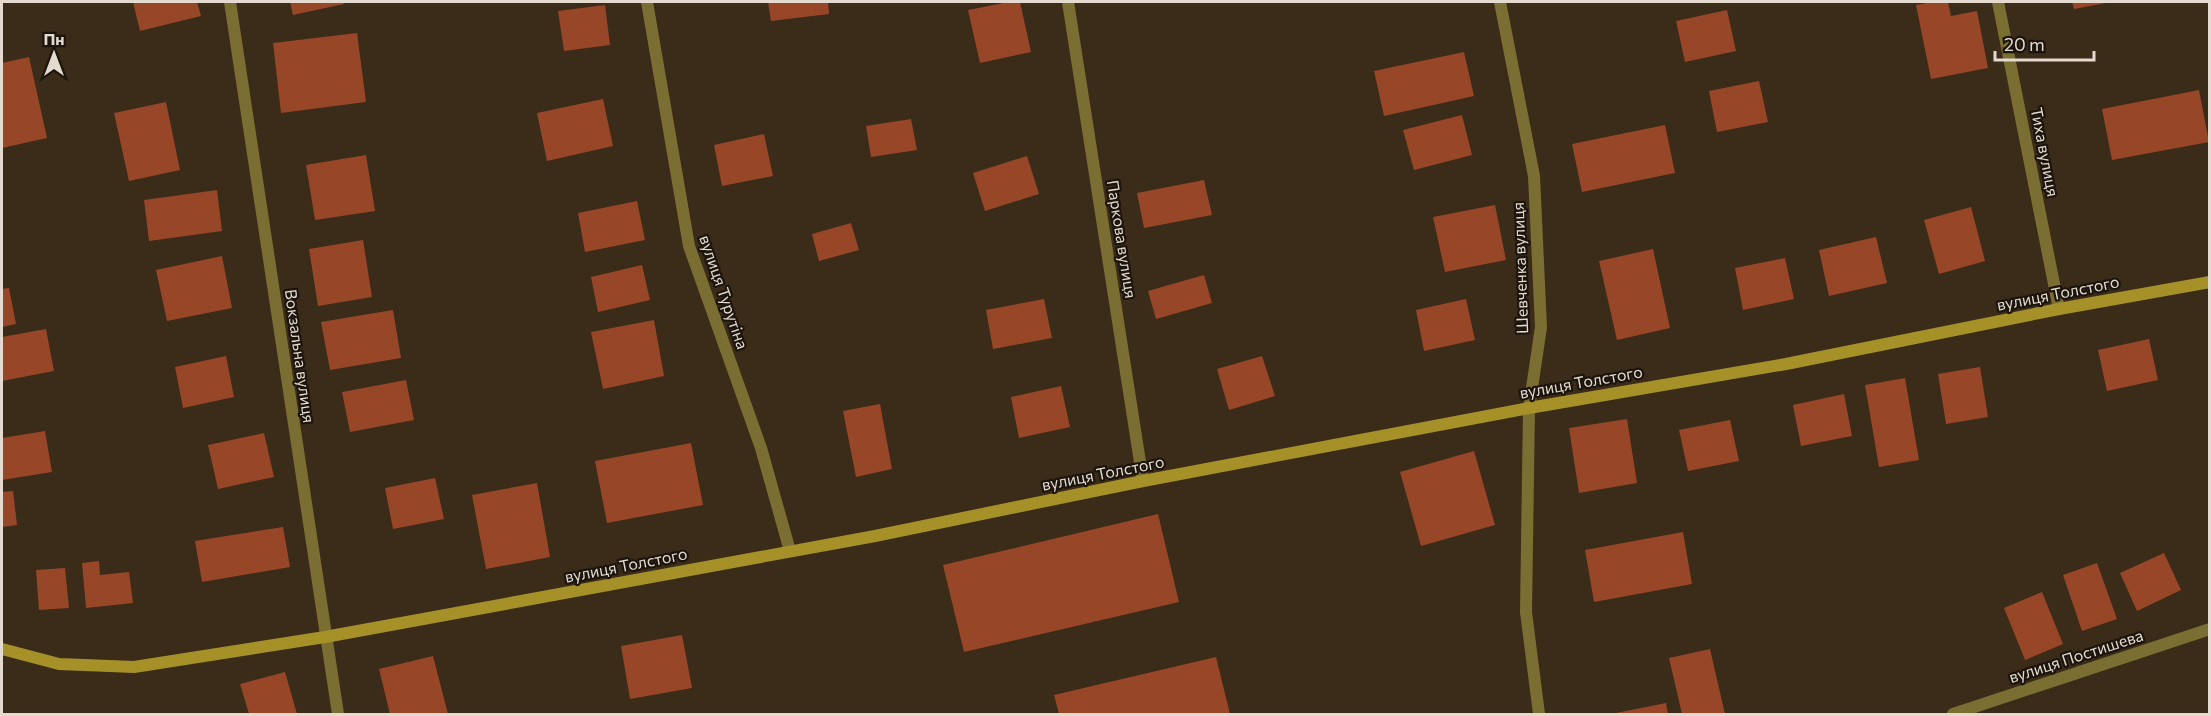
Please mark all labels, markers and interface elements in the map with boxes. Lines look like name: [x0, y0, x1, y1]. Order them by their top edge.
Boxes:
north arrow: [24, 24, 84, 84]
scale bar: [1995, 24, 2094, 62]
text: Пн: [43, 29, 65, 48]
text: 20 m: [2004, 33, 2045, 55]
street label: Тиха вулиця: [2028, 106, 2063, 198]
street label: Паркова вулиця: [1104, 178, 1141, 299]
street label: Шевченка вулиця: [1508, 202, 1531, 334]
street label: вулиця Турутіна: [696, 232, 753, 351]
street label: вулиця Толстого: [1995, 271, 2121, 314]
street label: Вокзальна вулиця: [282, 288, 319, 424]
street label: вулиця Толстого: [1518, 361, 1644, 402]
street label: вулиця Толстого: [1040, 451, 1166, 494]
street label: вулиця Толстого: [563, 543, 689, 586]
street label: вулиця Постишева: [2006, 625, 2145, 686]

